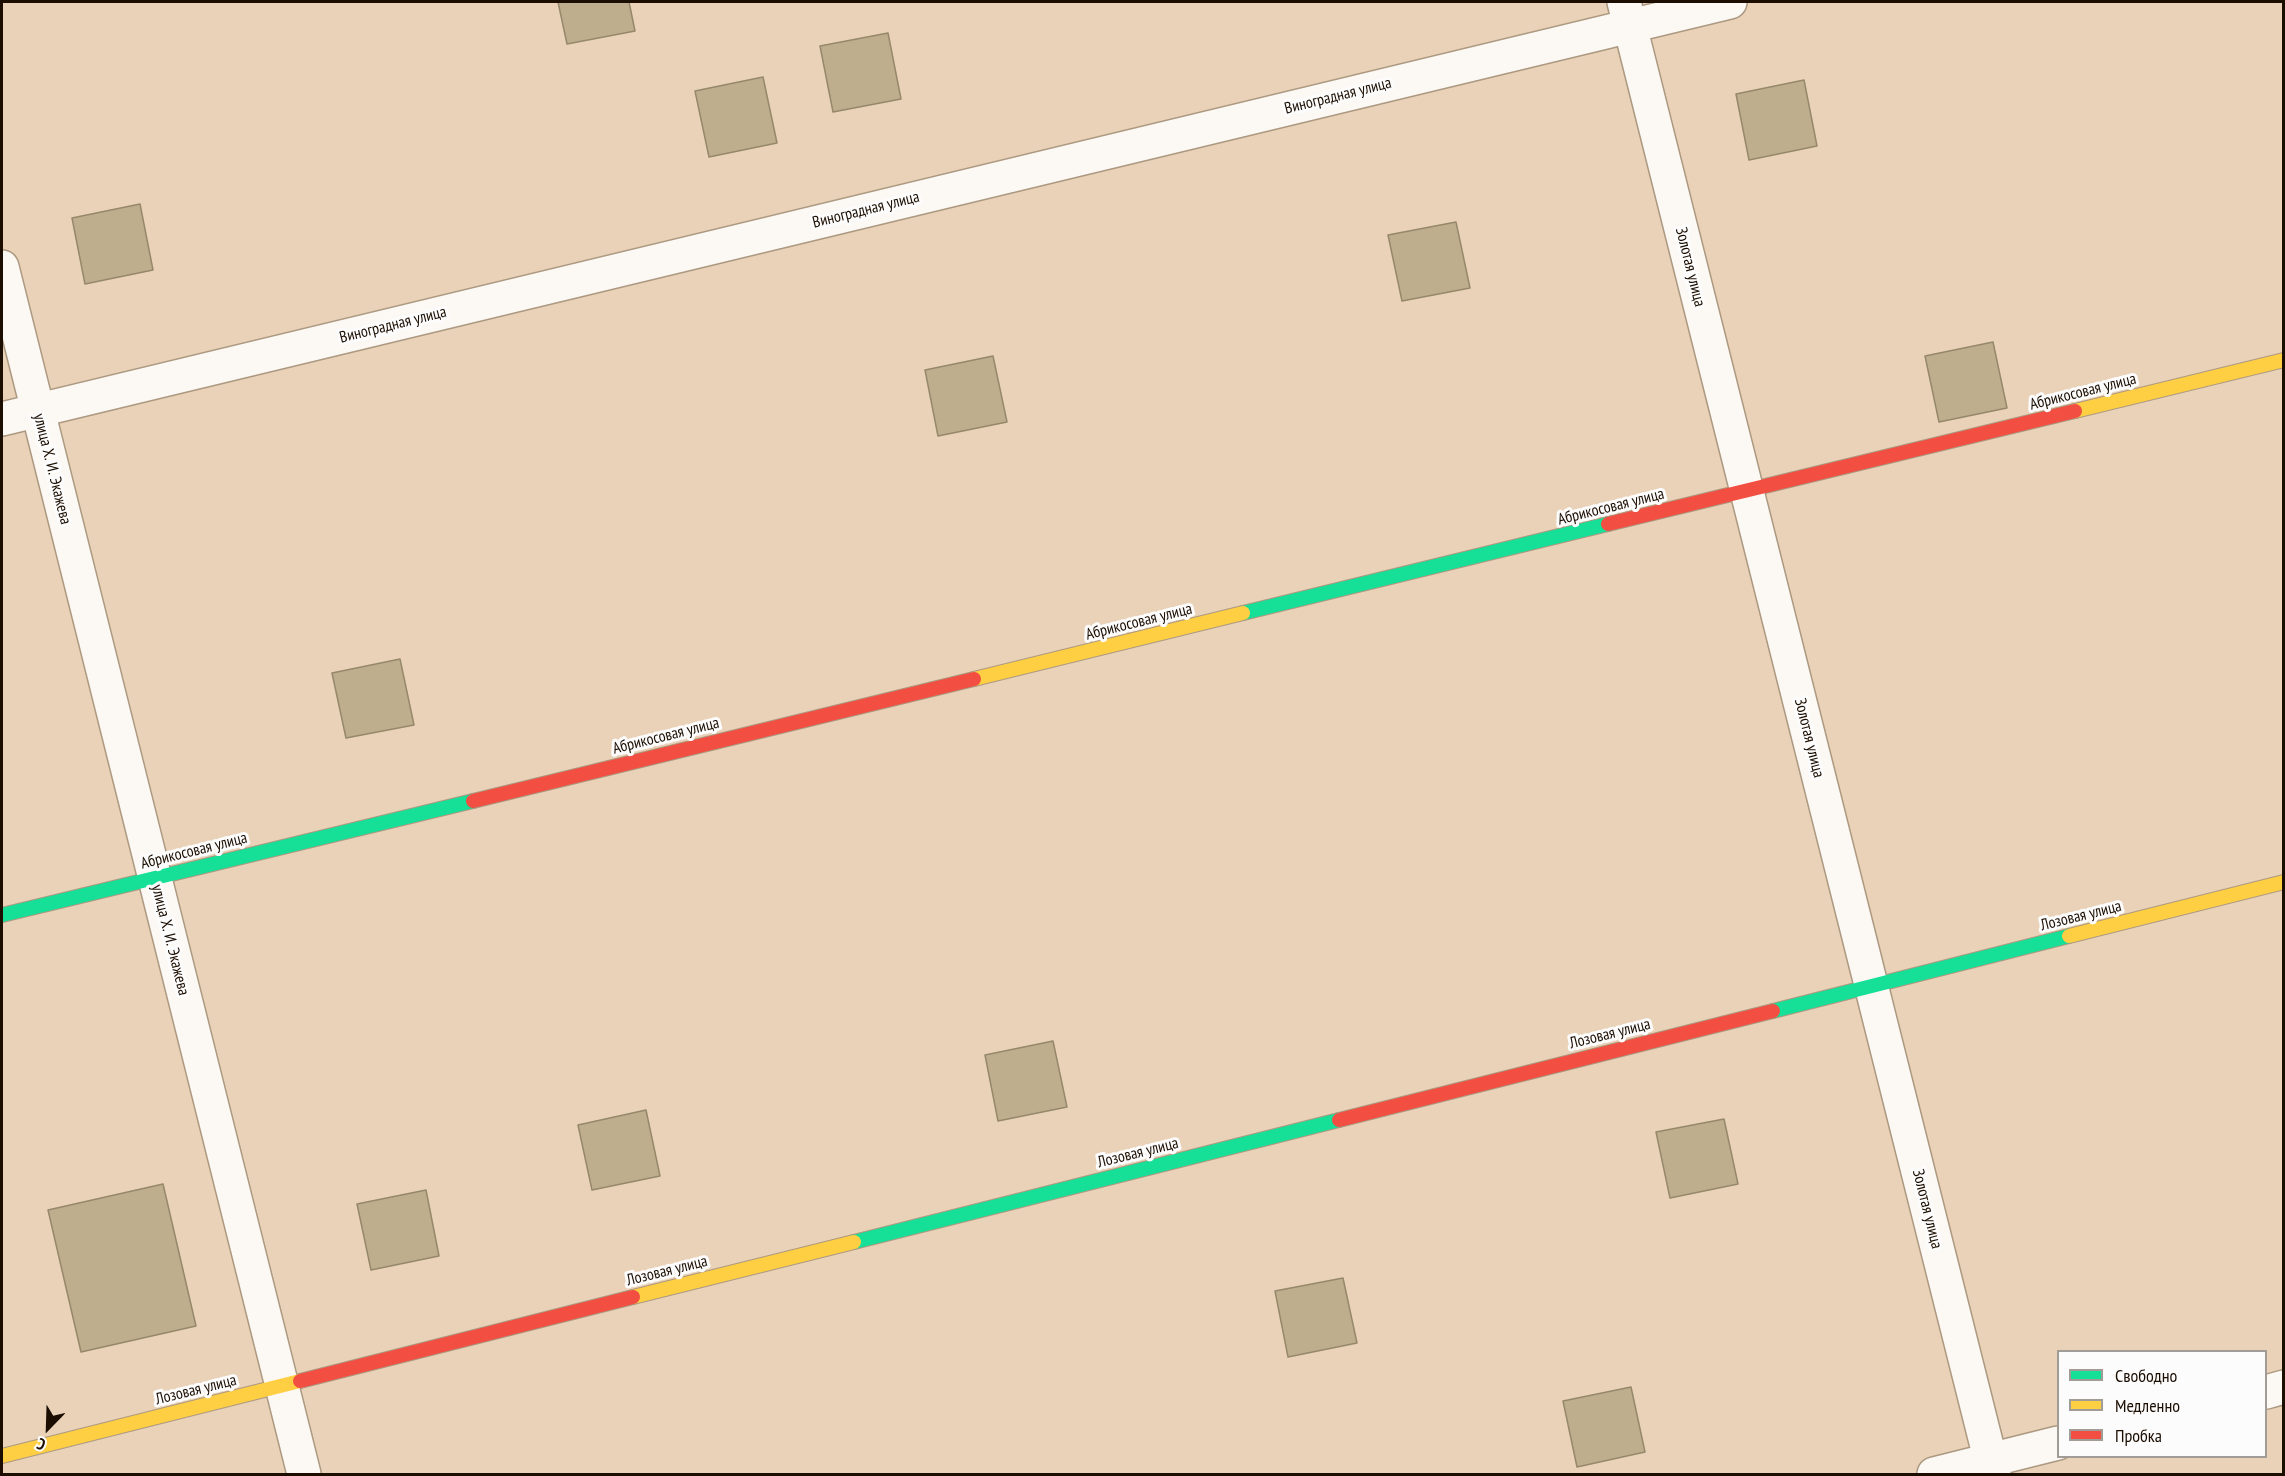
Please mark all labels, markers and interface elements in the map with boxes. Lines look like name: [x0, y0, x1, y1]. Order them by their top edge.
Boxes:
street label: Виноградная улица: [1283, 73, 1393, 119]
street label: Виноградная улица: [811, 187, 921, 233]
street label: Золотая улица: [1671, 225, 1709, 309]
street label: Виноградная улица: [338, 302, 448, 348]
street label: Абрикосовая улица: [2028, 369, 2138, 415]
street label: улица Х. И. Экажева: [29, 412, 75, 526]
street label: Абрикосовая улица: [1556, 484, 1666, 530]
street label: Абрикосовая улица: [1084, 599, 1194, 645]
street label: Золотая улица: [1790, 696, 1828, 780]
street label: Абрикосовая улица: [611, 713, 721, 759]
street label: Абрикосовая улица: [139, 828, 249, 874]
street label: улица Х. И. Экажева: [147, 883, 193, 997]
street label: Лозовая улица: [2039, 897, 2123, 935]
street label: Лозовая улица: [1568, 1015, 1652, 1053]
street label: Лозовая улица: [1096, 1134, 1180, 1172]
street label: Золотая улица: [1908, 1167, 1946, 1251]
street label: Лозовая улица: [625, 1252, 709, 1290]
legend: [2057, 1350, 2267, 1458]
text: Свободно: [2115, 1364, 2177, 1387]
street label: Лозовая улица: [154, 1371, 238, 1409]
text: Медленно: [2115, 1394, 2180, 1417]
north arrow: [18, 1398, 78, 1458]
text: Пробка: [2115, 1424, 2162, 1447]
text: С: [34, 1434, 48, 1455]

